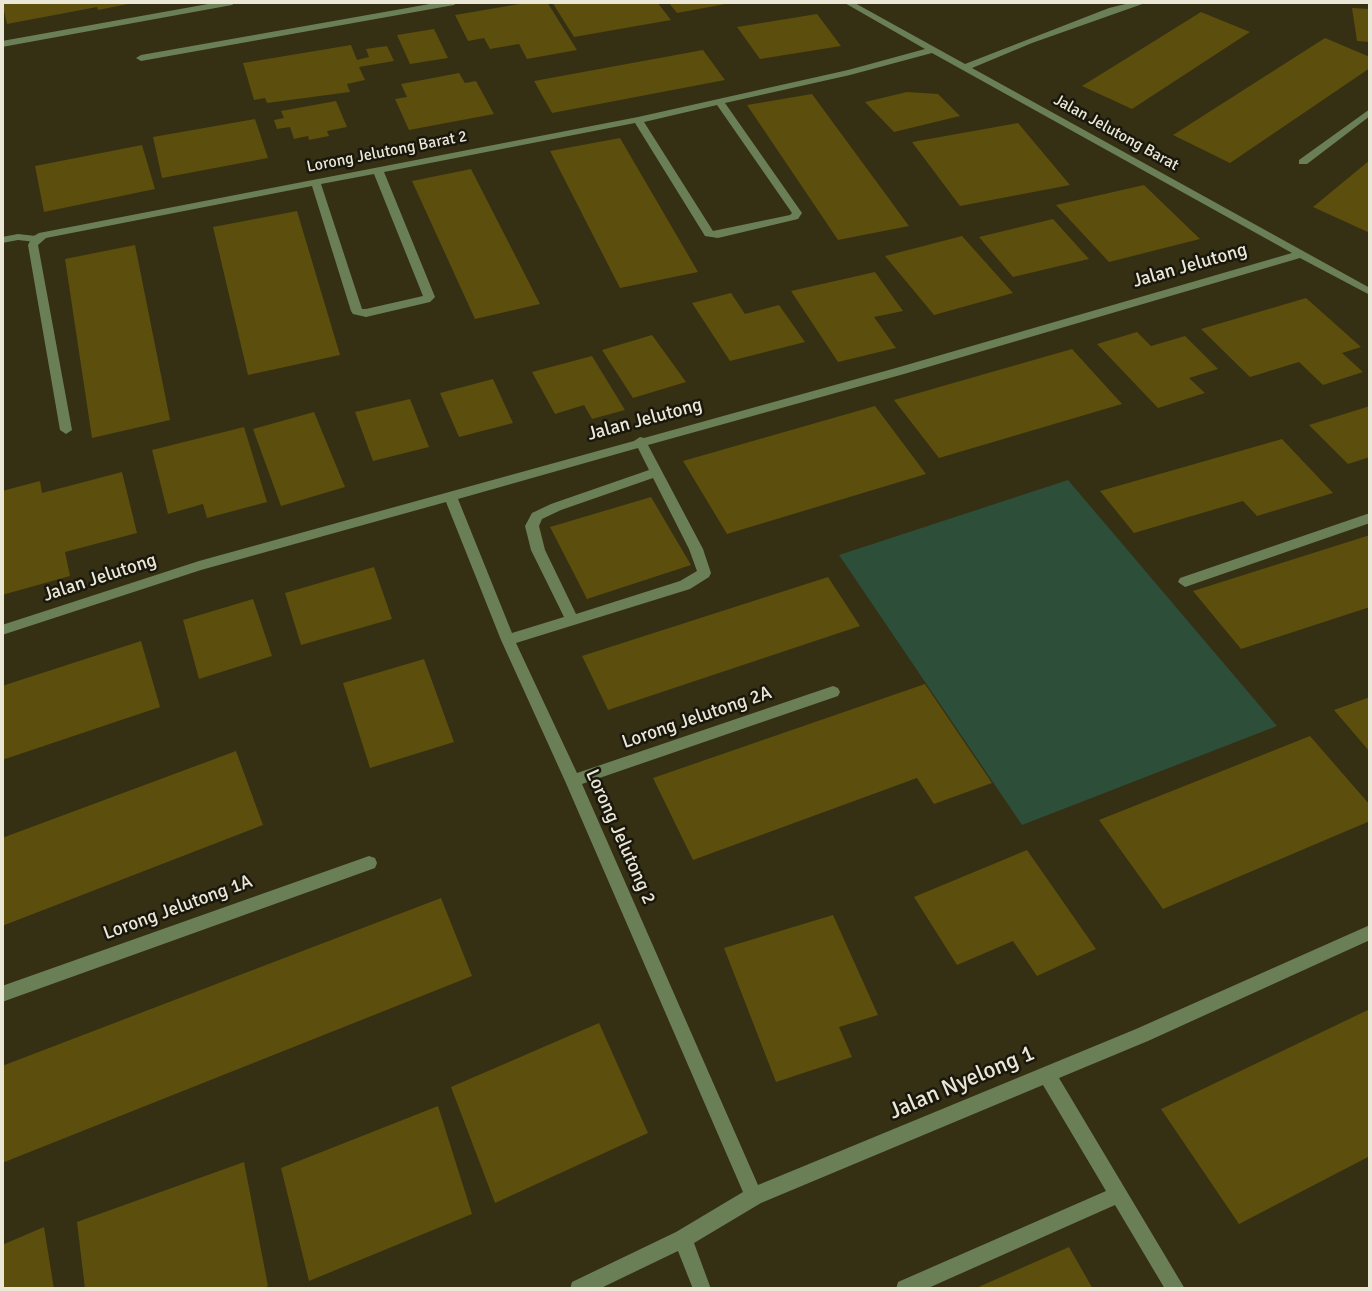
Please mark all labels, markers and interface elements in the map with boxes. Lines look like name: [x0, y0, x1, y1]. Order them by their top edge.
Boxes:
street label: Jalan Jelutong Barat: [1050, 91, 1182, 175]
street label: Lorong Jelutong Barat 2: [305, 127, 469, 177]
street label: Jalan Jelutong: [1130, 239, 1250, 293]
street label: Jalan Jelutong: [585, 394, 705, 446]
street label: Jalan Jelutong: [40, 549, 160, 607]
street label: Lorong Jelutong 2A: [619, 682, 775, 754]
street label: Lorong Jelutong 2: [580, 766, 660, 908]
street label: Lorong Jelutong 1A: [100, 870, 256, 946]
street label: Jalan Nyelong 1: [885, 1040, 1039, 1126]

